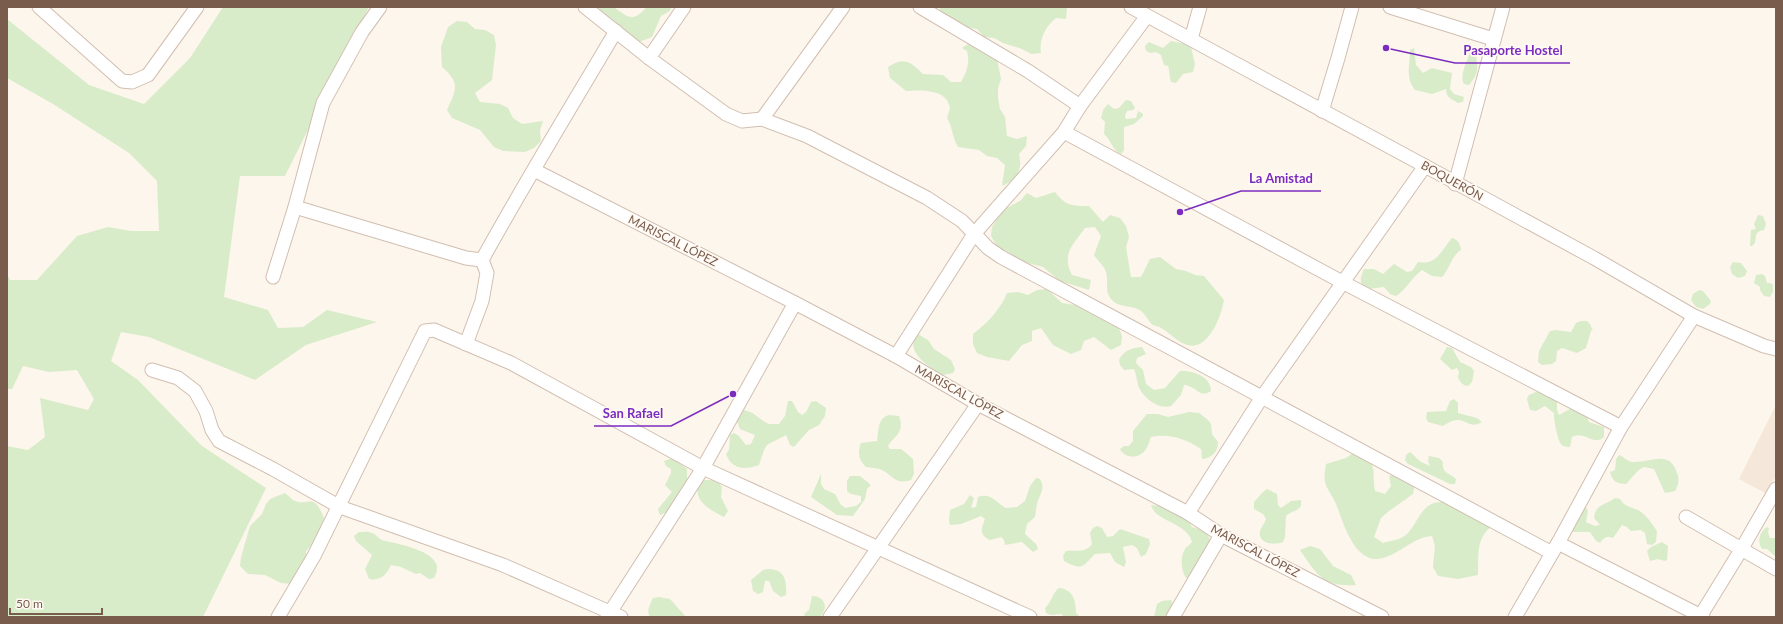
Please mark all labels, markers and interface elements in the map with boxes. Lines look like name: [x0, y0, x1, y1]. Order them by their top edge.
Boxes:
callout: Pasaporte Hostel: [1455, 38, 1570, 63]
text: Pasaporte Hostel: [1463, 42, 1563, 58]
street label: BOQUERÓN: [1418, 157, 1486, 204]
callout: La Amistad: [1241, 166, 1321, 191]
text: La Amistad: [1249, 170, 1313, 186]
street label: MARISCAL LÓPEZ: [626, 212, 720, 270]
street label: MARISCAL LÓPEZ: [913, 361, 1006, 422]
callout: San Rafael: [594, 401, 671, 426]
text: San Rafael: [603, 405, 663, 421]
street label: MARISCAL LÓPEZ: [1208, 521, 1302, 580]
scale bar: [10, 590, 102, 616]
text: 50 m: [16, 596, 43, 611]

